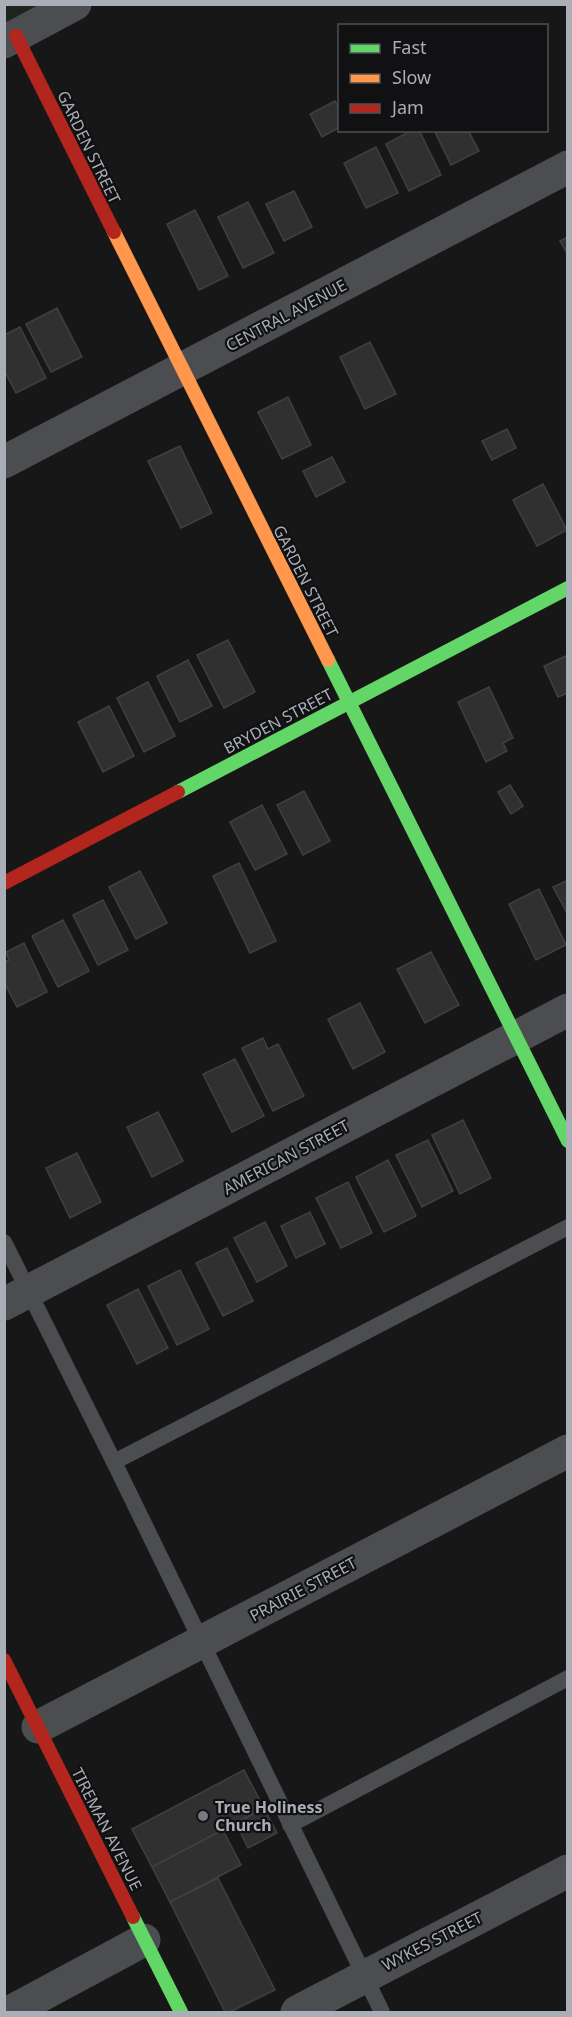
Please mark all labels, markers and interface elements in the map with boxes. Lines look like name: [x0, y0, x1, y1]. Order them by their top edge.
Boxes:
legend: [338, 24, 548, 132]
text: Fast: [392, 35, 427, 59]
text: Slow: [392, 65, 431, 89]
street label: GARDEN STREET: [52, 87, 126, 207]
text: Jam: [390, 95, 424, 119]
street label: CENTRAL AVENUE: [222, 274, 350, 356]
street label: GARDEN STREET: [268, 521, 344, 641]
street label: BRYDEN STREET: [220, 683, 337, 759]
street label: AMERICAN STREET: [219, 1114, 353, 1200]
street label: PRAIRIE STREET: [246, 1552, 360, 1626]
street label: TIREMAN AVENUE: [67, 1764, 147, 1894]
place label: True Holiness Church: [215, 1796, 323, 1836]
marker: True Holiness Church: [196, 1809, 210, 1823]
street label: WYKES STREET: [378, 1906, 486, 1976]

